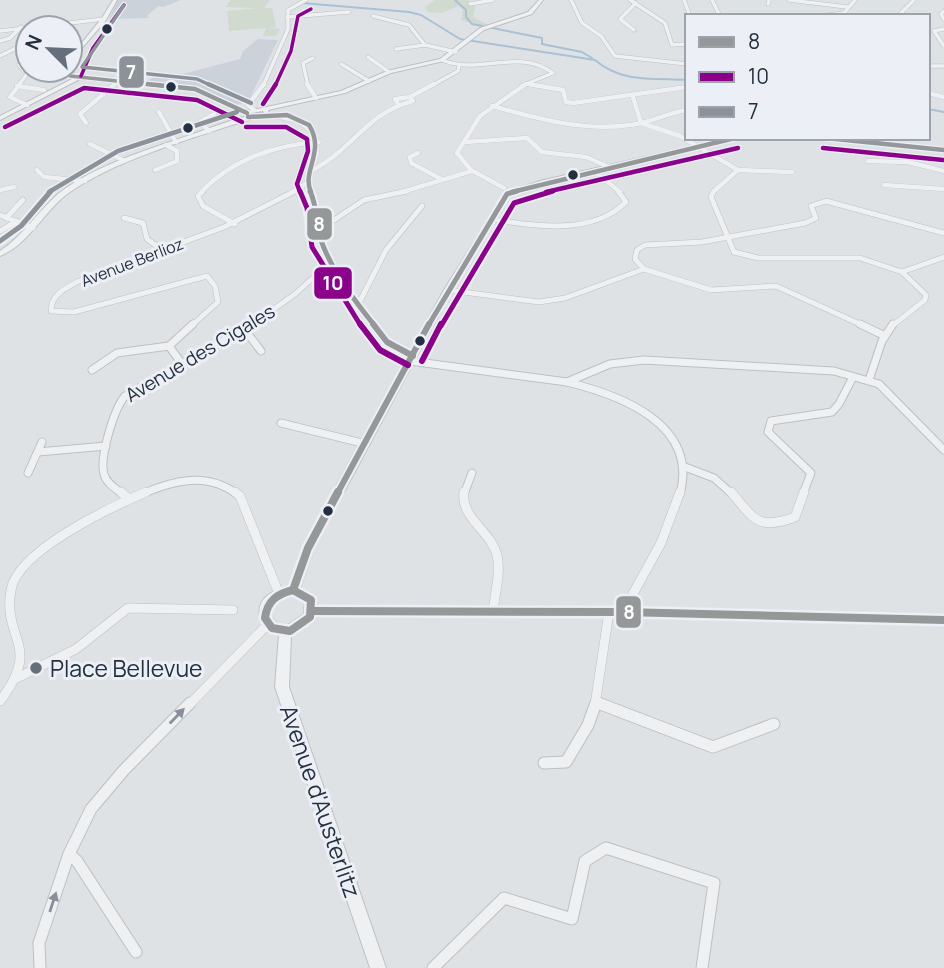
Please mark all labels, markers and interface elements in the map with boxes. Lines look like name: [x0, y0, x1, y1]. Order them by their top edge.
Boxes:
north arrow: [14, 14, 84, 84]
legend: [685, 14, 930, 140]
unlabelled marker: [100, 22, 114, 36]
text: 8: [748, 27, 760, 55]
text: N: [19, 31, 48, 54]
line badge: 7: [118, 55, 145, 89]
text: 7: [126, 59, 136, 85]
text: 10: [748, 62, 769, 90]
unlabelled marker: [164, 80, 178, 94]
text: 7: [748, 97, 759, 125]
unlabelled marker: [181, 121, 195, 135]
unlabelled marker: [566, 168, 580, 182]
line badge: 8: [306, 207, 333, 241]
text: 8: [313, 211, 325, 237]
street label: Avenue Berlioz: [78, 232, 186, 292]
line badge: 10: [313, 266, 353, 300]
text: 10: [323, 270, 343, 296]
street label: Avenue des Cigales: [120, 298, 280, 408]
unlabelled marker: [413, 334, 427, 348]
unlabelled marker: [321, 504, 335, 518]
line badge: 8: [615, 595, 642, 629]
text: 8: [623, 599, 635, 625]
place label: Place Bellevue: [50, 652, 203, 684]
marker: Place Bellevue: [28, 660, 44, 676]
street label: Avenue d'Austerlitz: [273, 700, 369, 902]
one-way arrow: [168, 708, 184, 725]
one-way arrow: [48, 891, 59, 912]

